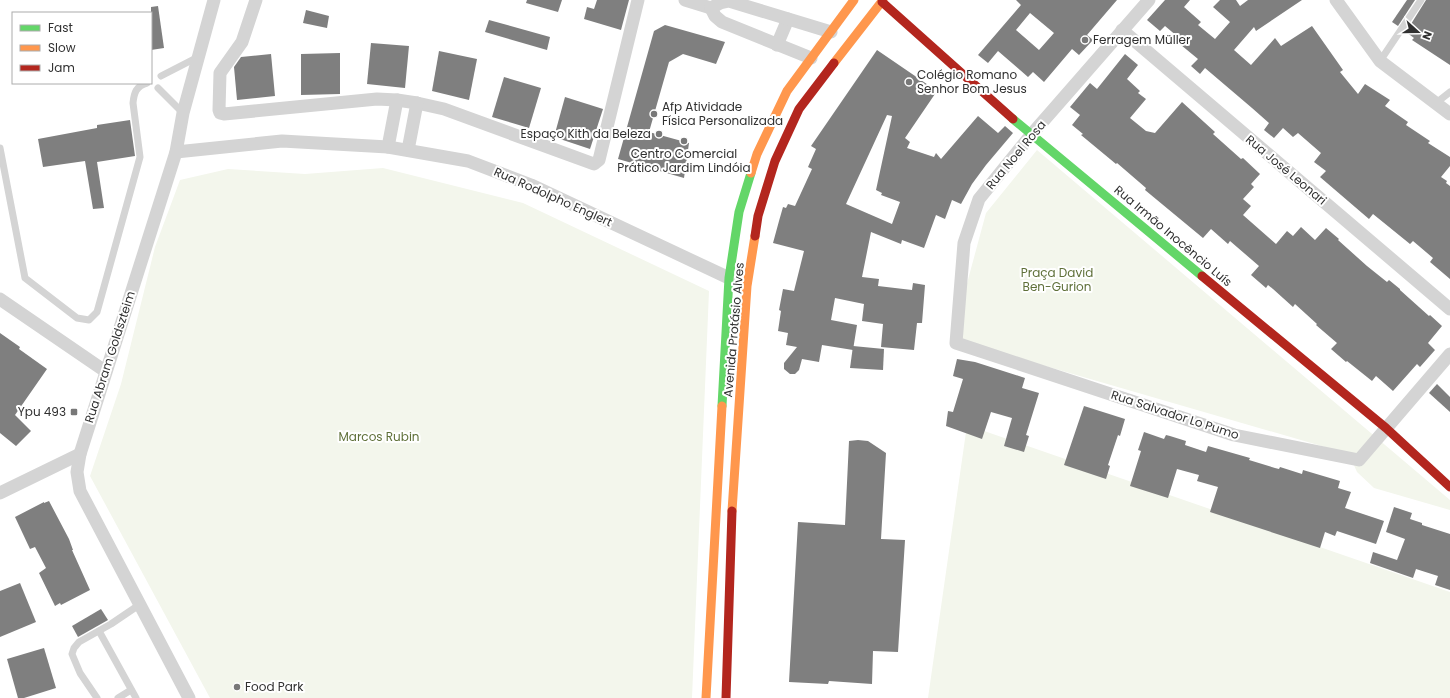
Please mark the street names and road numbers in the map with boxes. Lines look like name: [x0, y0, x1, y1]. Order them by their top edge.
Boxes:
street label: Rua Noel Rosa: [982, 117, 1050, 193]
street label: Rua José Leonari: [1242, 131, 1330, 209]
street label: Rua Rodolpho Englert: [491, 163, 615, 230]
street label: Rua Irmão Inocêncio Luís: [1111, 181, 1236, 290]
street label: Avenida Protásio Alves: [719, 262, 748, 398]
street label: Rua Abram Goldszteim: [80, 289, 139, 425]
street label: Rua Salvador Lo Pumo: [1109, 386, 1242, 443]

